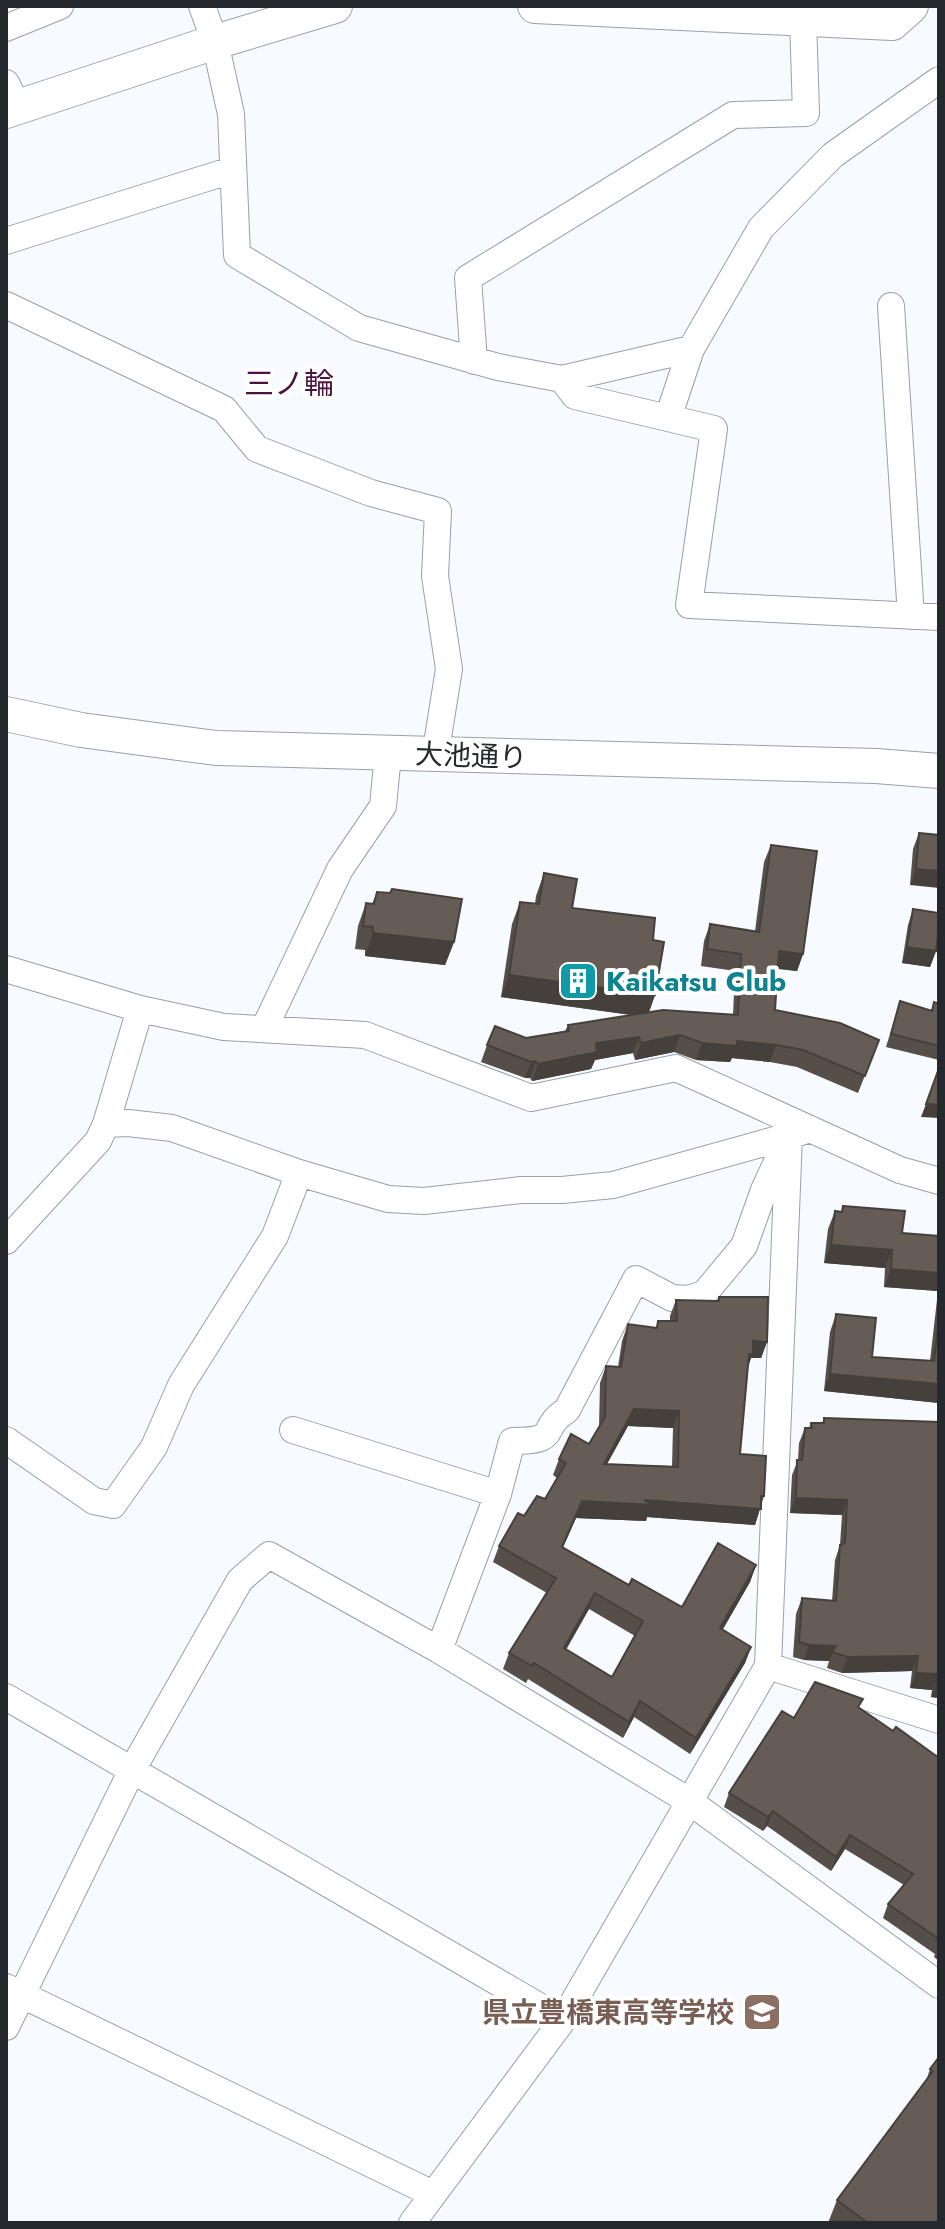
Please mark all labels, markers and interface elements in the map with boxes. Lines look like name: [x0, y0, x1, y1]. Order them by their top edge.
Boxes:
district label: 三ノ輪: [244, 362, 334, 405]
street label: 大池通り: [414, 734, 528, 778]
building icon: Kaikatsu Club: [557, 960, 599, 1002]
place label: Kaikatsu Club: [606, 961, 786, 1002]
school or university icon: 県立豊橋東高等学校: [741, 1991, 783, 2033]
place label: 県立豊橋東高等学校: [482, 1992, 734, 2033]

